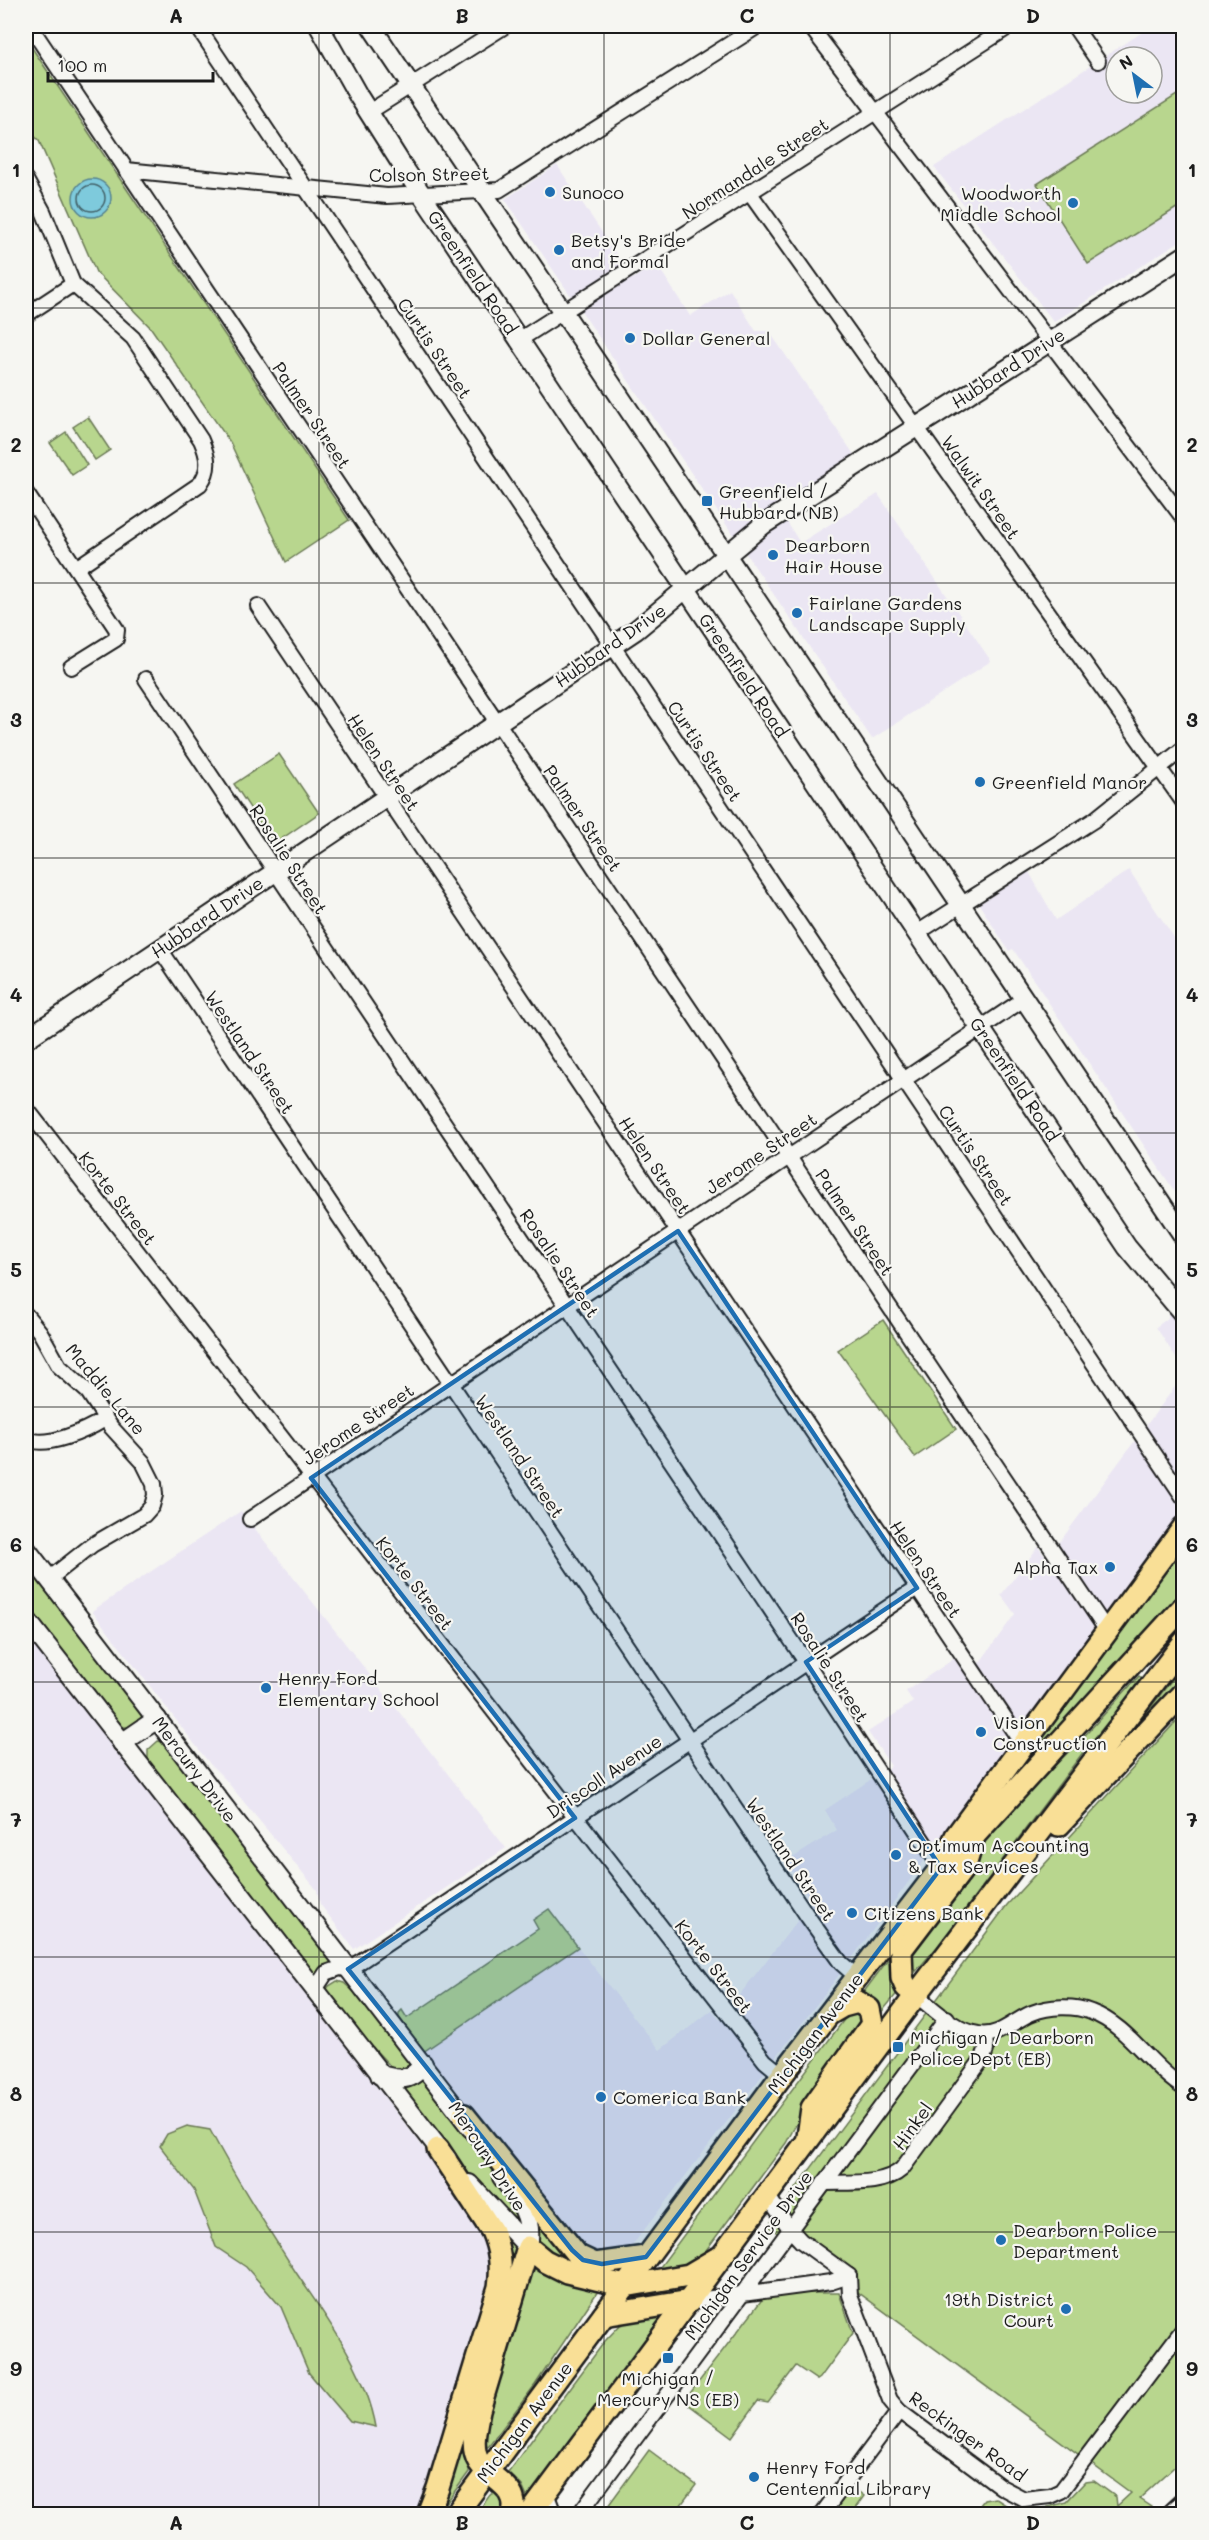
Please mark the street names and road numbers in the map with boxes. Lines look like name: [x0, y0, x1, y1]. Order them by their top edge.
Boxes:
street label: Normandale Street: [677, 112, 833, 224]
street label: Colson Street: [369, 161, 489, 187]
street label: Greenfield Road: [423, 205, 523, 339]
street label: Curtis Street: [392, 293, 478, 403]
street label: Hubbard Drive: [947, 322, 1069, 414]
street label: Palmer Street: [267, 357, 357, 473]
street label: Walwit Street: [936, 430, 1026, 544]
street label: Hubbard Drive: [550, 598, 670, 692]
street label: Greenfield Road: [694, 608, 794, 742]
street label: Curtis Street: [662, 696, 748, 806]
street label: Helen Street: [343, 709, 425, 815]
street label: Palmer Street: [538, 760, 628, 876]
street label: Rosalie Street: [245, 799, 333, 919]
street label: Hubbard Drive: [146, 871, 268, 963]
street label: Westland Street: [200, 986, 300, 1118]
street label: Greenfield Road: [965, 1012, 1065, 1146]
street label: Curtis Street: [933, 1100, 1019, 1210]
street label: Jerome Street: [701, 1107, 821, 1199]
street label: Helen Street: [614, 1112, 696, 1218]
street label: Korte Street: [74, 1146, 162, 1250]
street label: Palmer Street: [810, 1164, 900, 1280]
street label: Rosalie Street: [515, 1204, 605, 1322]
street label: Maddie Lane: [61, 1338, 151, 1440]
street label: Jerome Street: [298, 1378, 418, 1470]
street label: Westland Street: [470, 1390, 570, 1522]
street label: Helen Street: [885, 1516, 967, 1622]
street label: Korte Street: [371, 1531, 459, 1635]
street label: Rosalie Street: [786, 1607, 874, 1727]
street label: Mercury Drive: [147, 1711, 243, 1827]
street label: Driscoll Avenue: [542, 1729, 666, 1823]
street label: Westland Street: [741, 1793, 841, 1925]
street label: Korte Street: [670, 1914, 758, 2018]
street label: Michigan Avenue: [762, 1968, 868, 2098]
street label: Mercury Drive: [443, 2096, 533, 2216]
street label: Hinkel: [887, 2097, 937, 2155]
street label: Michigan Service Drive: [678, 2165, 818, 2345]
street label: Michigan Avenue: [471, 2357, 577, 2487]
street label: Reckinger Road: [905, 2385, 1031, 2487]

